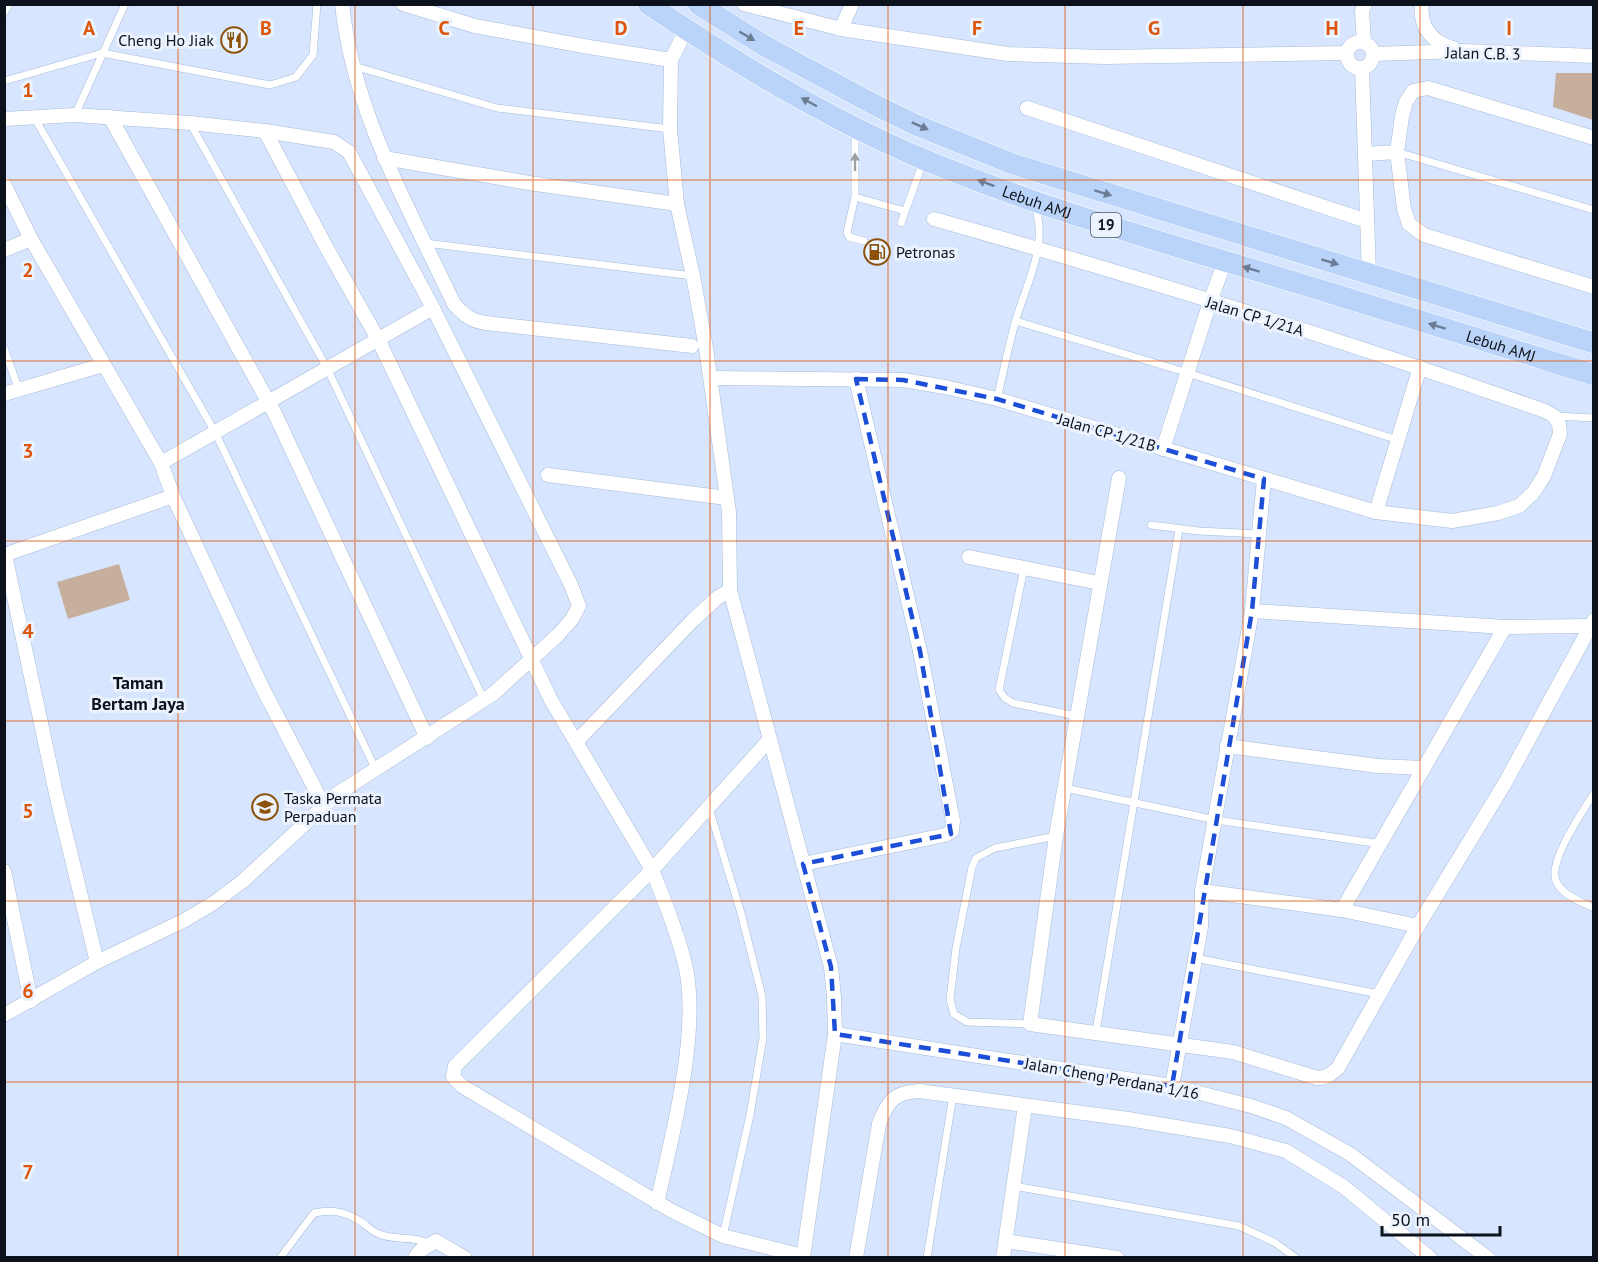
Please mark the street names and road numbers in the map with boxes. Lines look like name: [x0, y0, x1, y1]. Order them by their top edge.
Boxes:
street label: Jalan C.B. 3: [1444, 42, 1521, 64]
street label: Lebuh AMJ: [1000, 181, 1074, 223]
road number: 19: [1091, 213, 1121, 237]
street label: Jalan CP 1/21A: [1203, 291, 1307, 341]
street label: Lebuh AMJ: [1464, 326, 1538, 366]
street label: Jalan CP 1/21B: [1055, 408, 1158, 456]
street label: Jalan Cheng Perdana 1/16: [1022, 1053, 1201, 1103]

